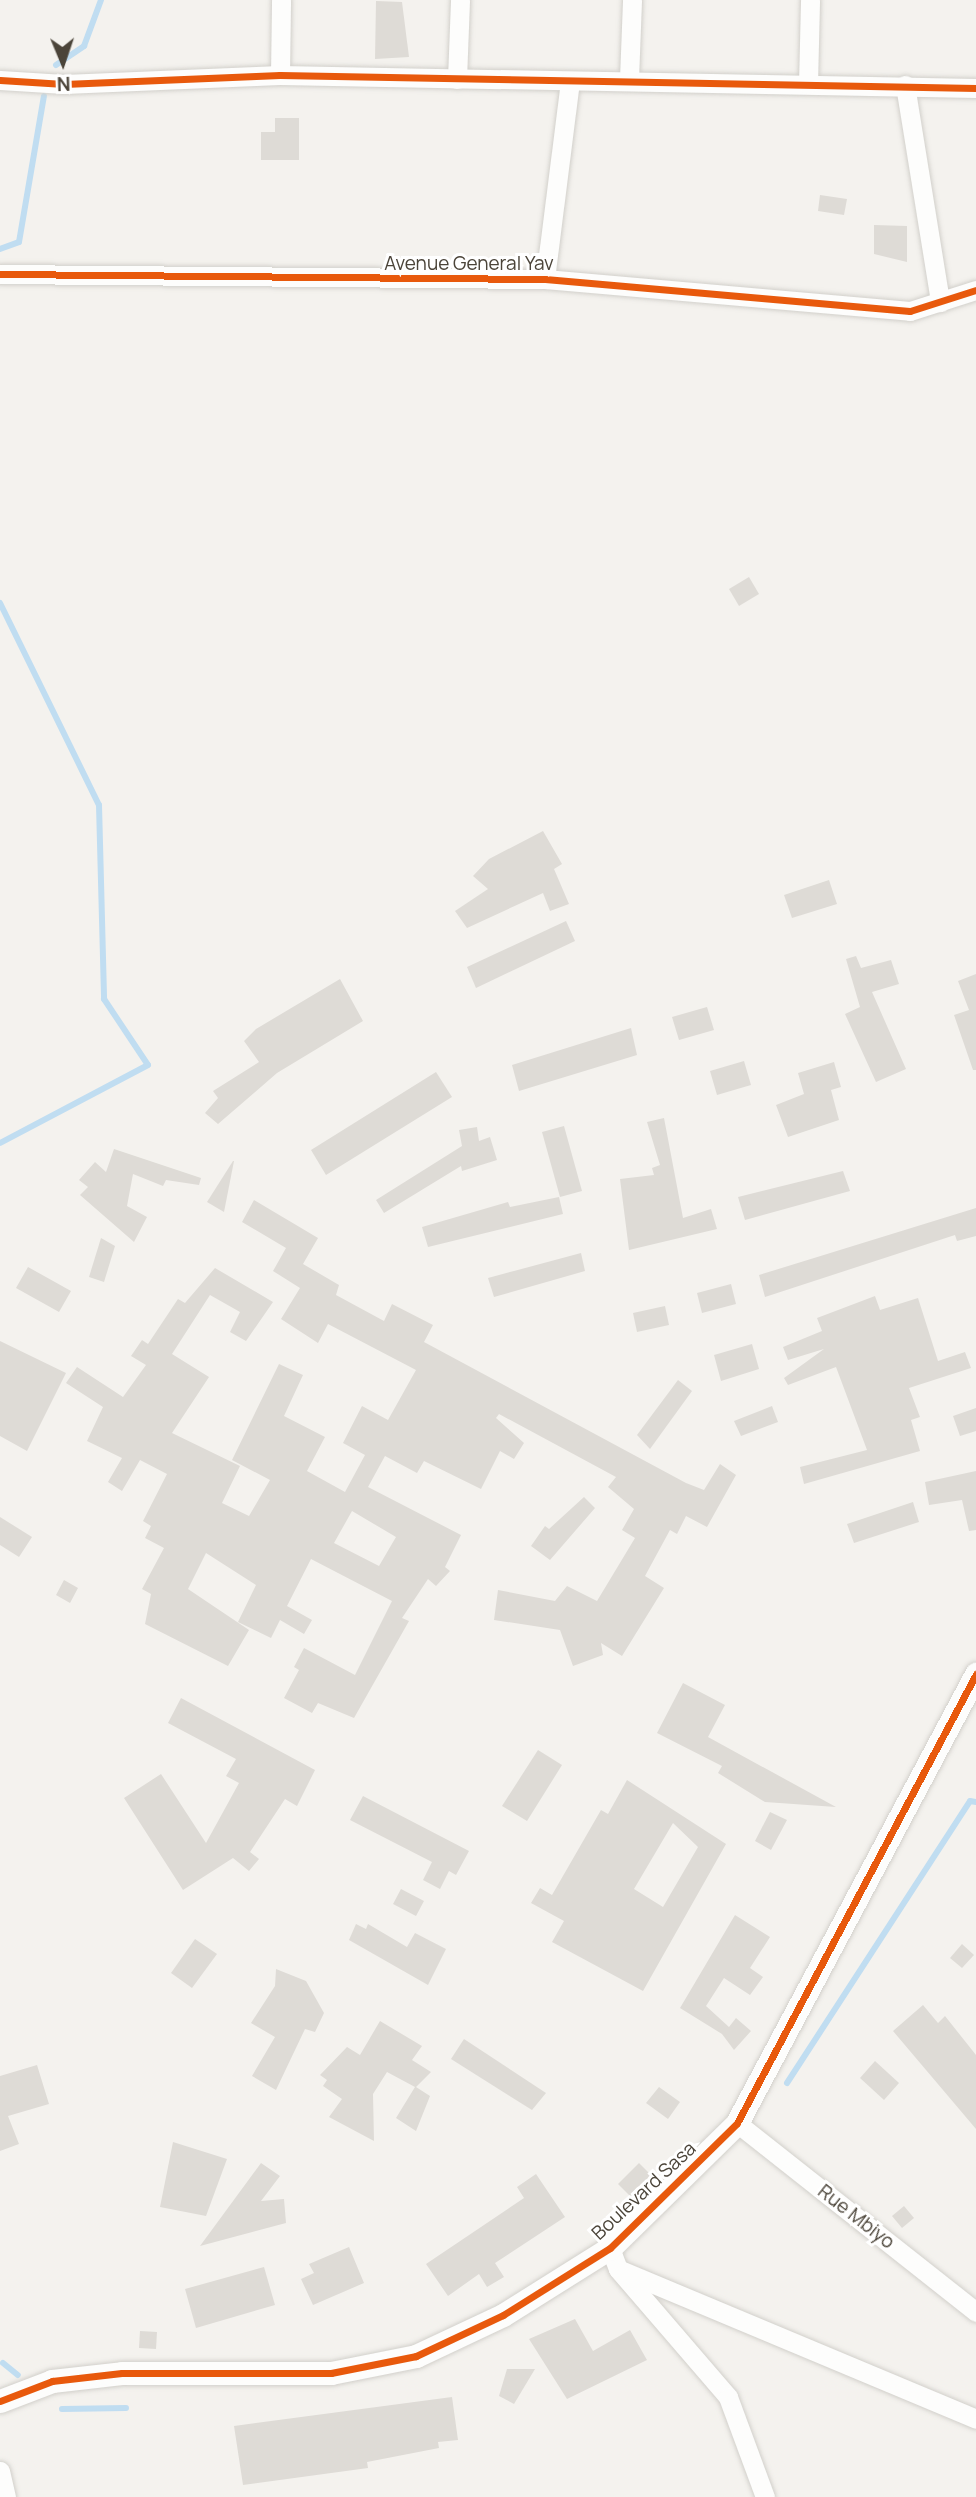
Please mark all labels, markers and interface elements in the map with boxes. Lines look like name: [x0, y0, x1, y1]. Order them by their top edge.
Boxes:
north arrow: [28, 28, 98, 98]
text: N: [56, 71, 71, 97]
street label: Avenue General Yav: [384, 253, 554, 275]
street label: Boulevard Sasa: [587, 2137, 701, 2245]
street label: Rue Mbiyo: [813, 2180, 899, 2254]

